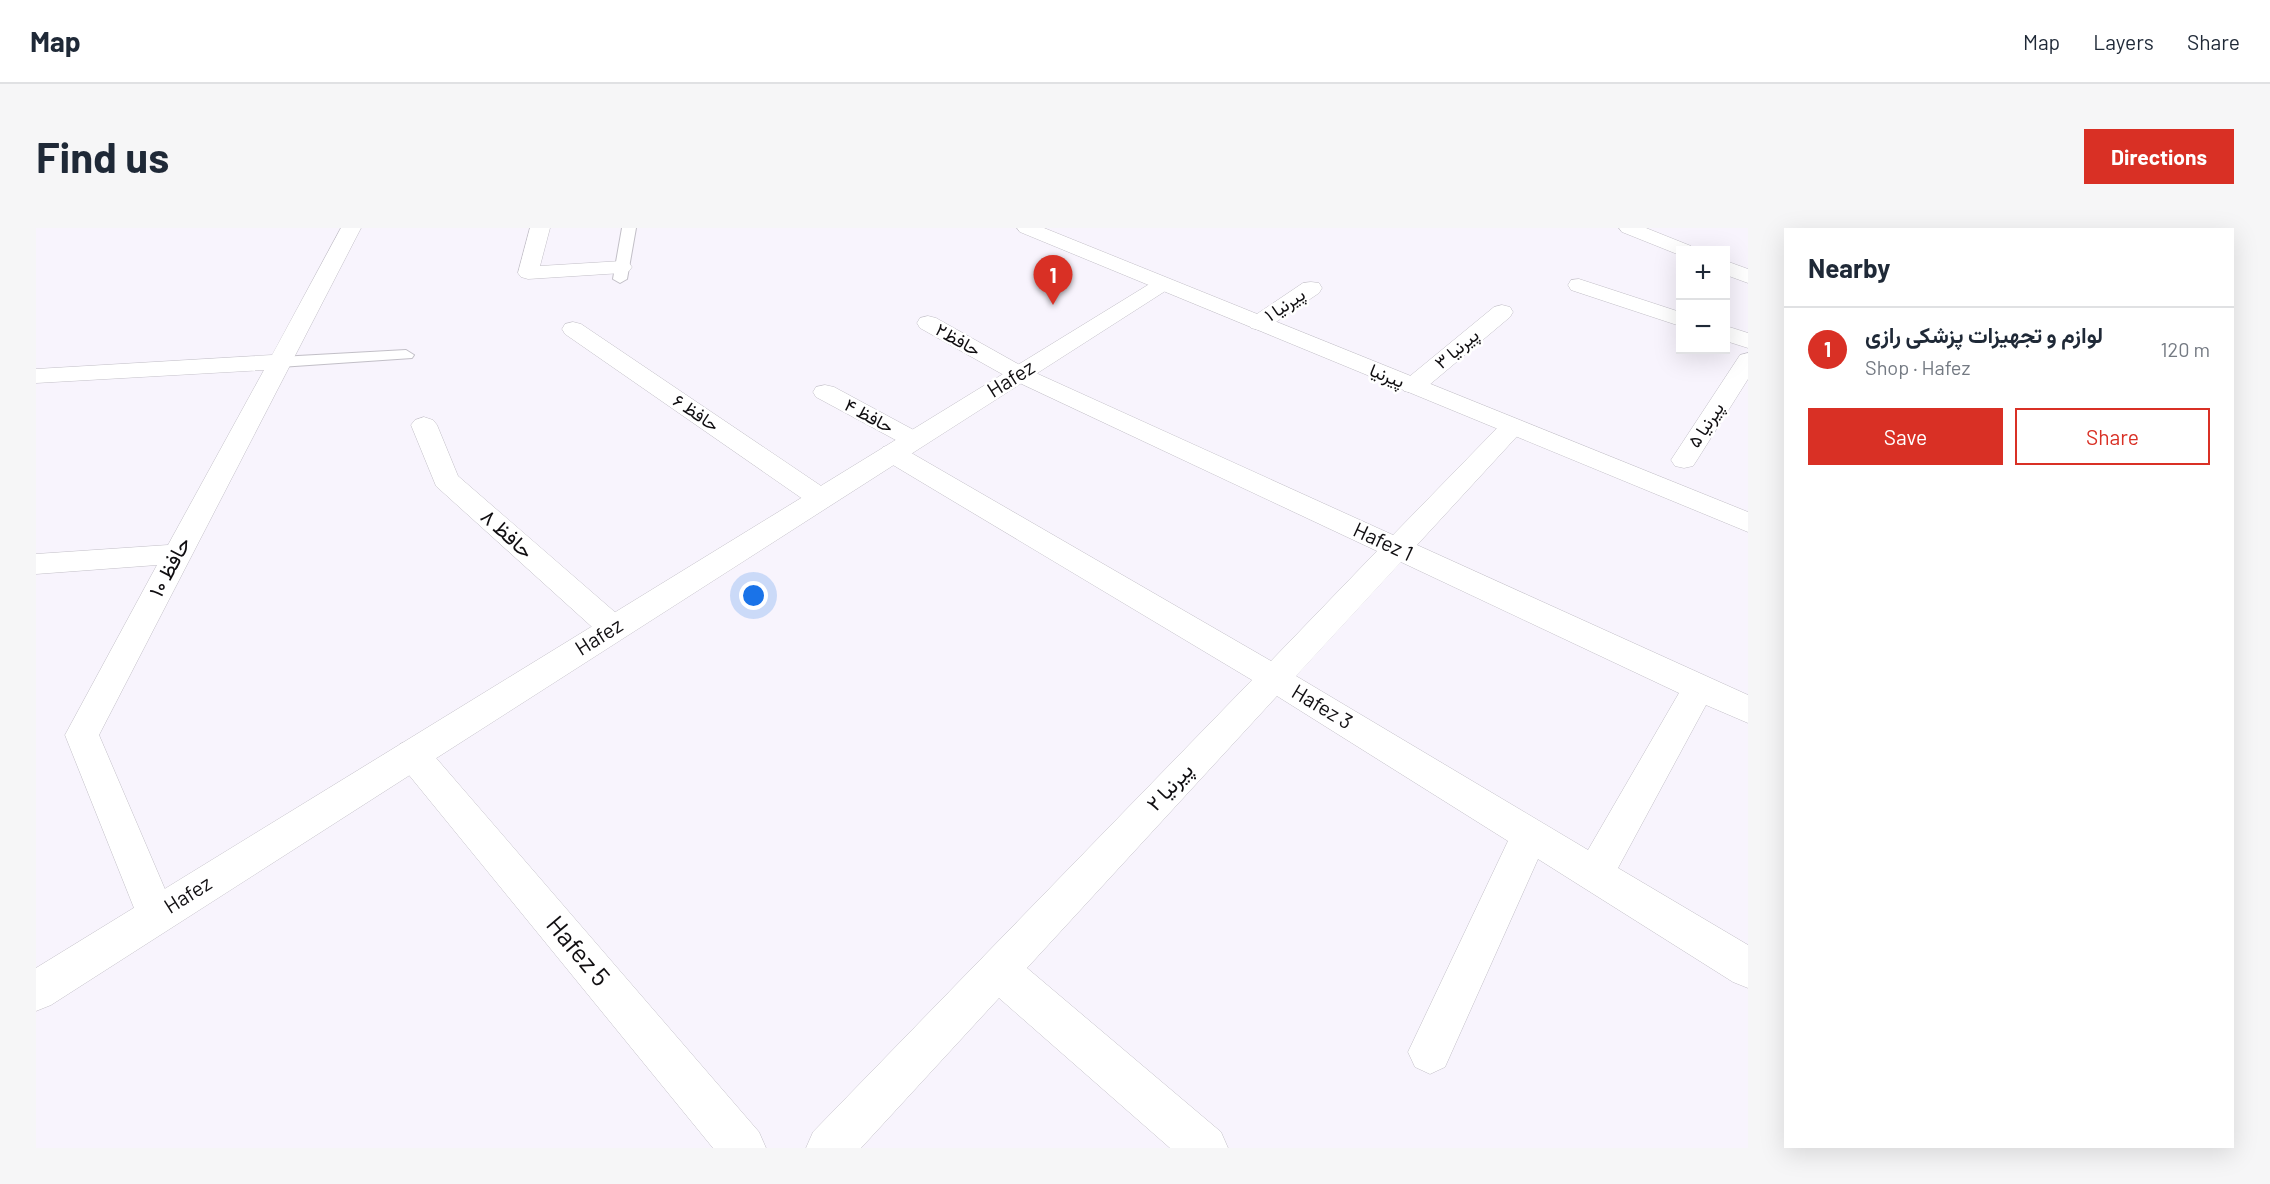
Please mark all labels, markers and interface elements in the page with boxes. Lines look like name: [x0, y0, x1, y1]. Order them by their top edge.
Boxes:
text: Map: [30, 24, 81, 58]
text: Map: [2023, 29, 2060, 54]
text: Layers: [2093, 29, 2154, 54]
text: Share: [2187, 29, 2240, 54]
button: Directions: [2084, 129, 2234, 184]
text: Find us: [36, 131, 169, 181]
map controls: [1676, 246, 1730, 354]
button: +: [1676, 246, 1730, 300]
text: Nearby: [1808, 252, 1890, 283]
pin: 1: [1034, 256, 1072, 305]
street label: پیرنیا ۱: [1260, 283, 1310, 327]
button: −: [1676, 300, 1730, 354]
street label: حافظ۲: [932, 318, 985, 360]
text: لوازم و تجهیزات پزشکی رازی: [1865, 321, 2103, 347]
street label: پیرنیا ۳: [1430, 323, 1484, 375]
text: 1: [1824, 337, 1831, 361]
text: 120 m: [2160, 337, 2210, 361]
street label: Hafez: [982, 354, 1039, 402]
text: Shop · Hafez: [1865, 355, 1970, 379]
street label: پیرنیا: [1366, 358, 1408, 394]
street label: حافظ ۶: [669, 389, 724, 436]
street label: حافظ ۴: [841, 393, 898, 437]
street label: پیرنیا ۵: [1682, 398, 1730, 452]
button: Save: [1808, 408, 2003, 465]
button: Share: [2015, 408, 2210, 465]
street label: حافظ ۸: [477, 503, 539, 563]
street label: Hafez 1: [1350, 516, 1417, 565]
street label: حافظ ۱۰: [143, 532, 195, 601]
your location: [739, 581, 768, 610]
street label: Hafez: [570, 612, 627, 660]
street label: Hafez 3: [1288, 678, 1358, 734]
street label: پیرنیا ۲: [1140, 757, 1200, 817]
street label: Hafez: [159, 870, 216, 918]
street label: Hafez 5: [541, 909, 617, 991]

